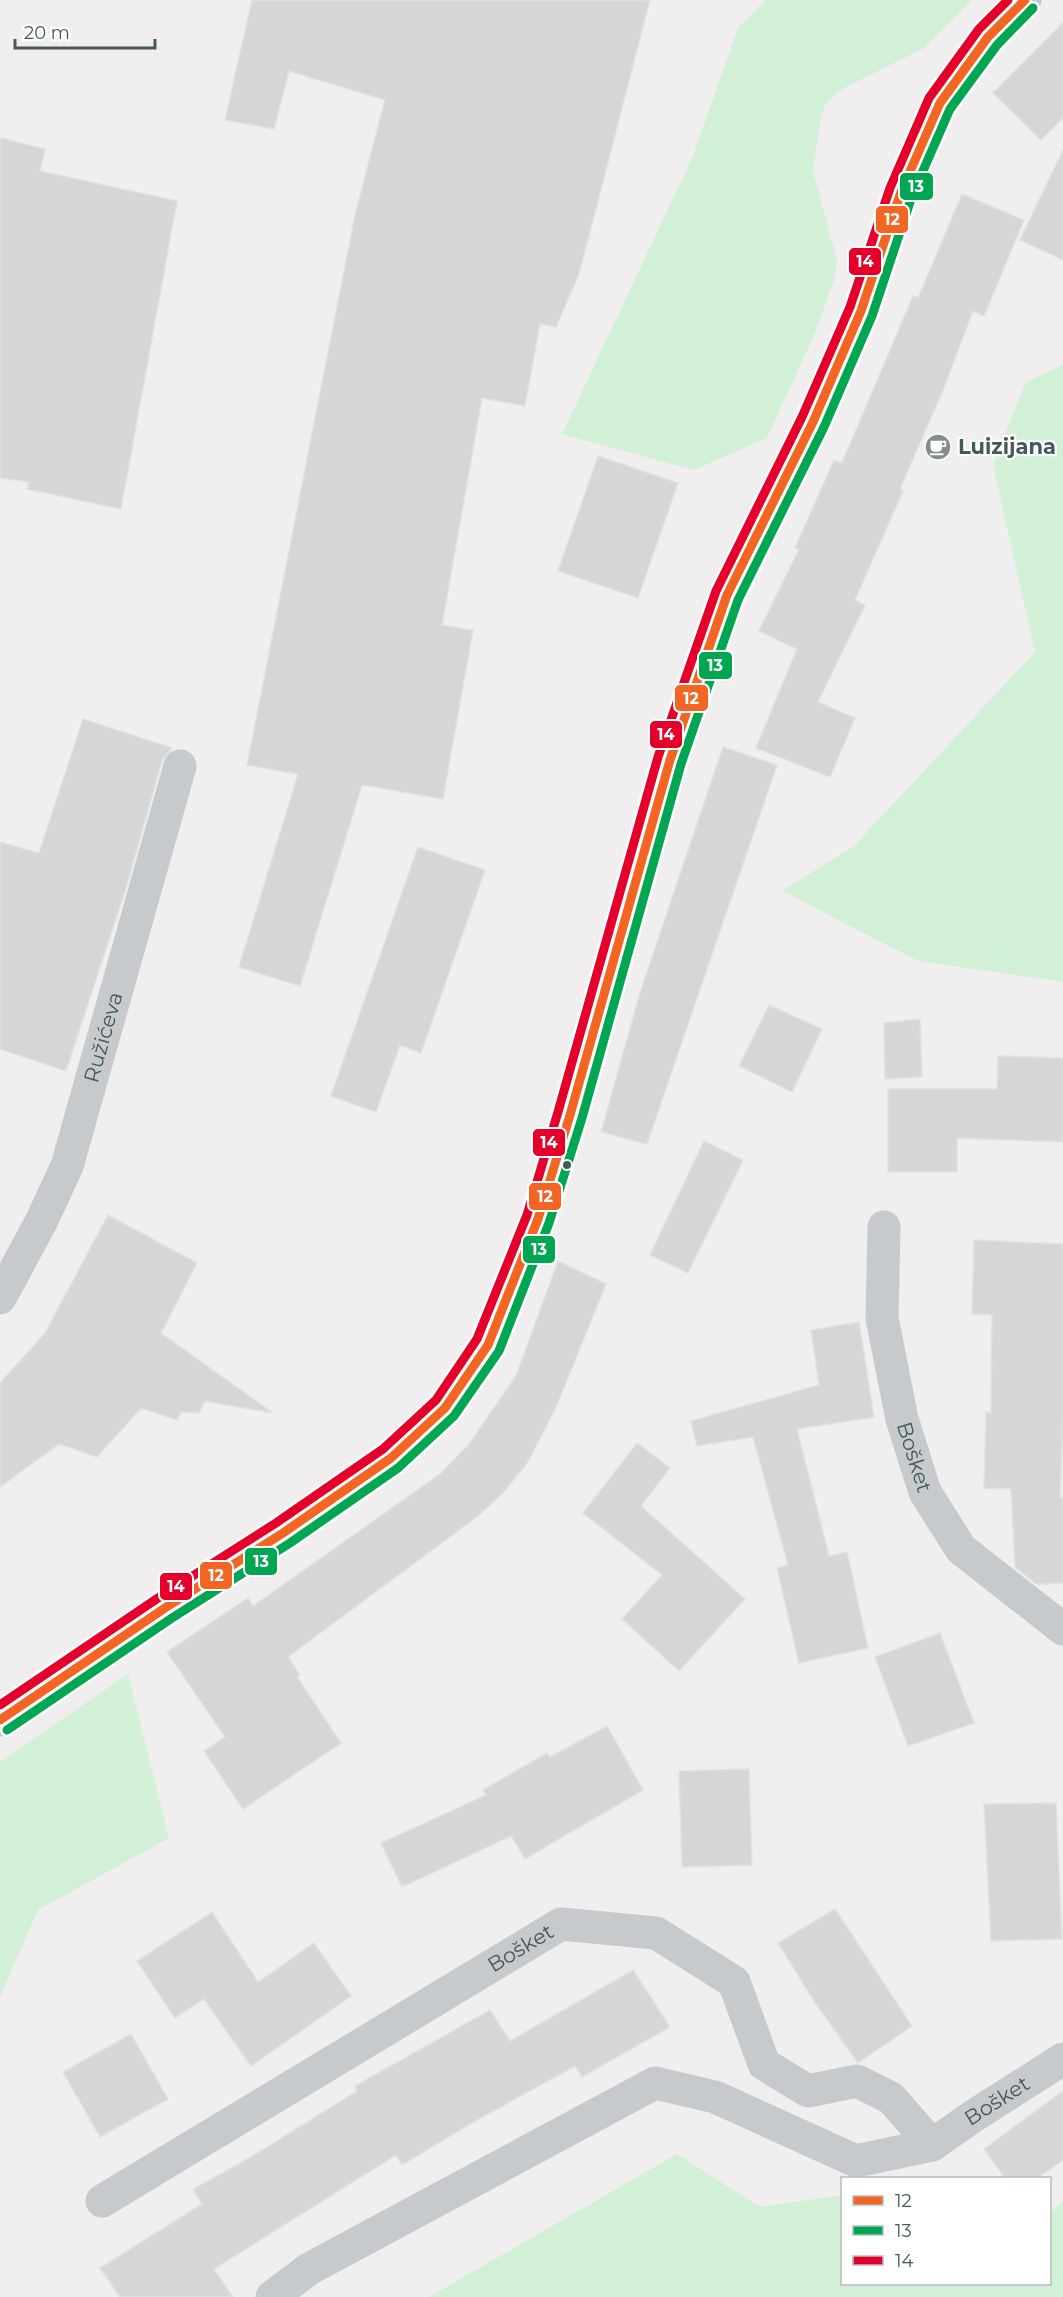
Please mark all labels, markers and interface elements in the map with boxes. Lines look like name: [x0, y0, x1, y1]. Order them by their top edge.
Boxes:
scale bar: [15, 12, 154, 50]
text: 20 m: [24, 22, 70, 44]
line badge: 13: [899, 172, 934, 201]
text: 13: [908, 177, 924, 196]
line badge: 12: [875, 205, 909, 234]
text: 12: [884, 210, 900, 229]
line badge: 14: [848, 247, 882, 276]
text: 14: [856, 252, 874, 271]
cafe icon: Luizijana: [923, 432, 953, 462]
place label: Luizijana: [958, 434, 1056, 459]
line badge: 13: [698, 651, 733, 680]
text: 13: [707, 656, 723, 675]
line badge: 12: [674, 684, 709, 712]
text: 12: [683, 689, 699, 708]
line badge: 14: [649, 720, 683, 749]
text: 14: [657, 725, 675, 744]
street label: Ružićeva: [78, 989, 128, 1085]
line badge: 14: [532, 1128, 566, 1157]
text: 14: [540, 1133, 558, 1152]
unlabelled marker: [561, 1159, 573, 1171]
line badge: 12: [528, 1182, 562, 1211]
text: 12: [537, 1187, 553, 1206]
line badge: 13: [522, 1235, 556, 1264]
text: 13: [531, 1240, 547, 1259]
street label: Bošket: [892, 1419, 937, 1495]
line badge: 13: [244, 1547, 278, 1576]
text: 13: [253, 1552, 269, 1571]
line badge: 12: [199, 1561, 233, 1590]
text: 12: [208, 1566, 224, 1585]
line badge: 14: [159, 1572, 193, 1601]
text: 14: [167, 1577, 185, 1596]
street label: Bošket: [483, 1918, 558, 1977]
street label: Bošket: [960, 2070, 1034, 2131]
legend: [841, 2177, 1051, 2285]
text: 12: [895, 2190, 912, 2212]
text: 13: [895, 2220, 912, 2242]
text: 14: [895, 2250, 913, 2272]

